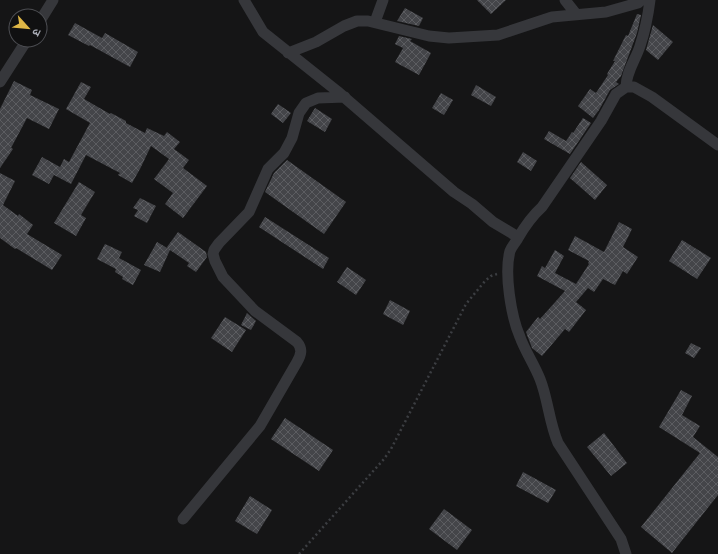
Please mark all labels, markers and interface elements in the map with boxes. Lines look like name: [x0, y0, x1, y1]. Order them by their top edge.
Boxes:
north arrow: [8, 8, 48, 48]
text: उ: [29, 26, 45, 39]

